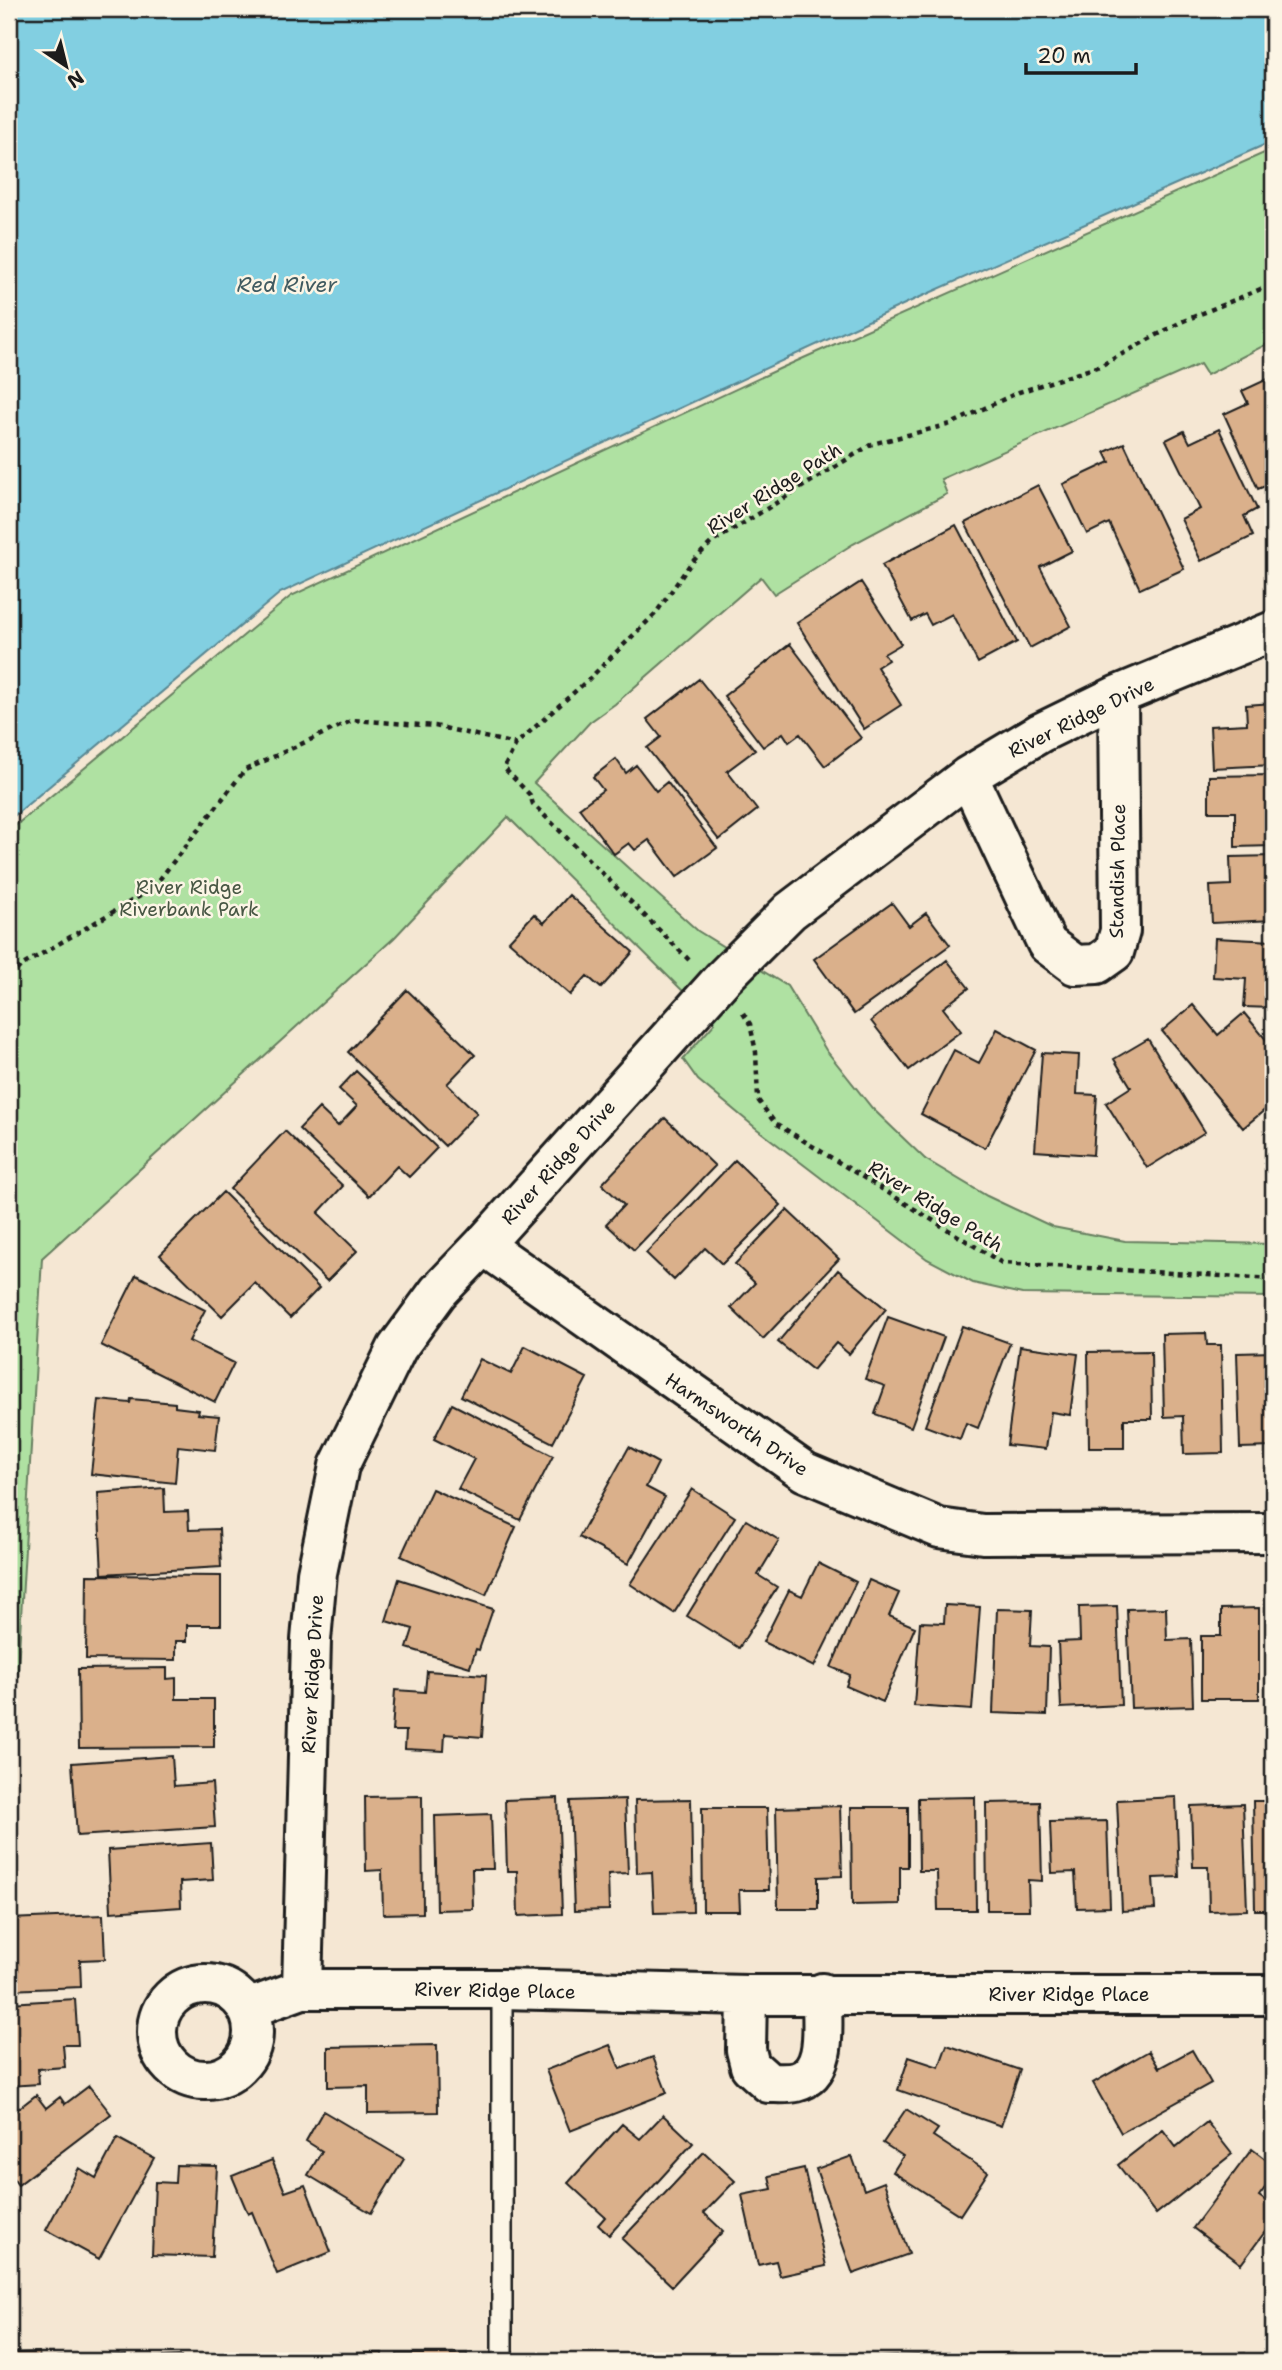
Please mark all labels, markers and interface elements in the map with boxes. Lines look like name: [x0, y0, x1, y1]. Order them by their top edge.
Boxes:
north arrow: [32, 32, 102, 102]
scale bar: [1026, 32, 1137, 76]
text: 20 m: [1037, 42, 1091, 70]
text: N: [62, 65, 89, 94]
water label: Red River: [237, 271, 338, 299]
street label: River Ridge Path: [702, 437, 846, 540]
street label: River Ridge Drive: [1004, 671, 1158, 764]
street label: Standish Place: [1104, 804, 1131, 938]
park label: River Ridge Riverbank Park: [119, 875, 259, 922]
street label: River Ridge Drive: [496, 1095, 621, 1230]
street label: River Ridge Path: [864, 1155, 1008, 1258]
street label: Harmsworth Drive: [660, 1367, 813, 1482]
street label: River Ridge Drive: [296, 1594, 329, 1754]
street label: River Ridge Place: [414, 1977, 576, 2004]
street label: River Ridge Place: [988, 1982, 1150, 2007]

